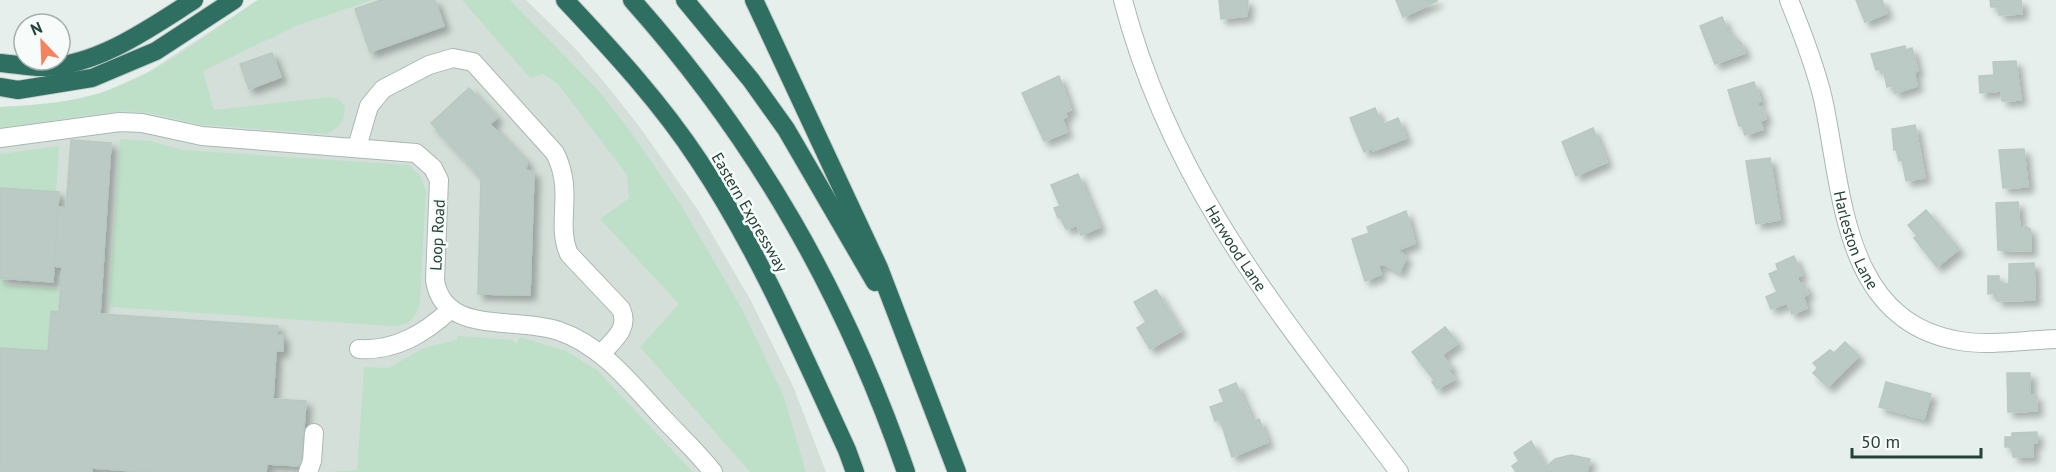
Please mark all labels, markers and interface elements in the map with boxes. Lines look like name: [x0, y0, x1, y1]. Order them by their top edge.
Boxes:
north arrow: [12, 12, 72, 72]
text: N: [27, 17, 45, 39]
street label: Eastern Expressway: [708, 149, 793, 276]
street label: Harleston Lane: [1830, 189, 1883, 293]
street label: Loop Road: [425, 199, 449, 271]
street label: Harwood Lane: [1201, 201, 1271, 295]
scale bar: [1852, 421, 1981, 459]
text: 50 m: [1861, 430, 1900, 453]

